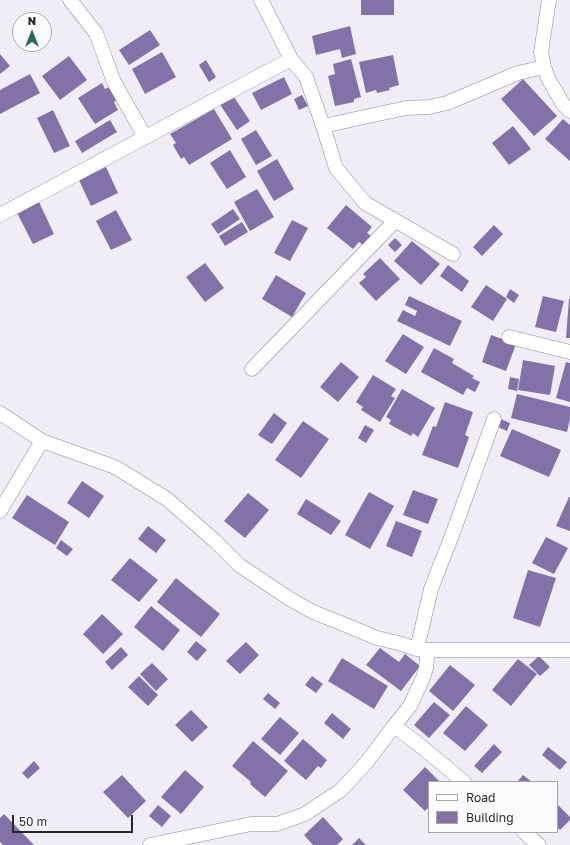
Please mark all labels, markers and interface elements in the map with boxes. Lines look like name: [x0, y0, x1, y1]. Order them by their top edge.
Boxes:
north arrow: [12, 12, 52, 52]
text: N: [28, 14, 36, 27]
legend: [428, 781, 558, 833]
text: Road: [466, 790, 495, 805]
scale bar: [14, 807, 135, 833]
text: Building: [466, 810, 514, 825]
text: 50 m: [19, 814, 47, 829]

